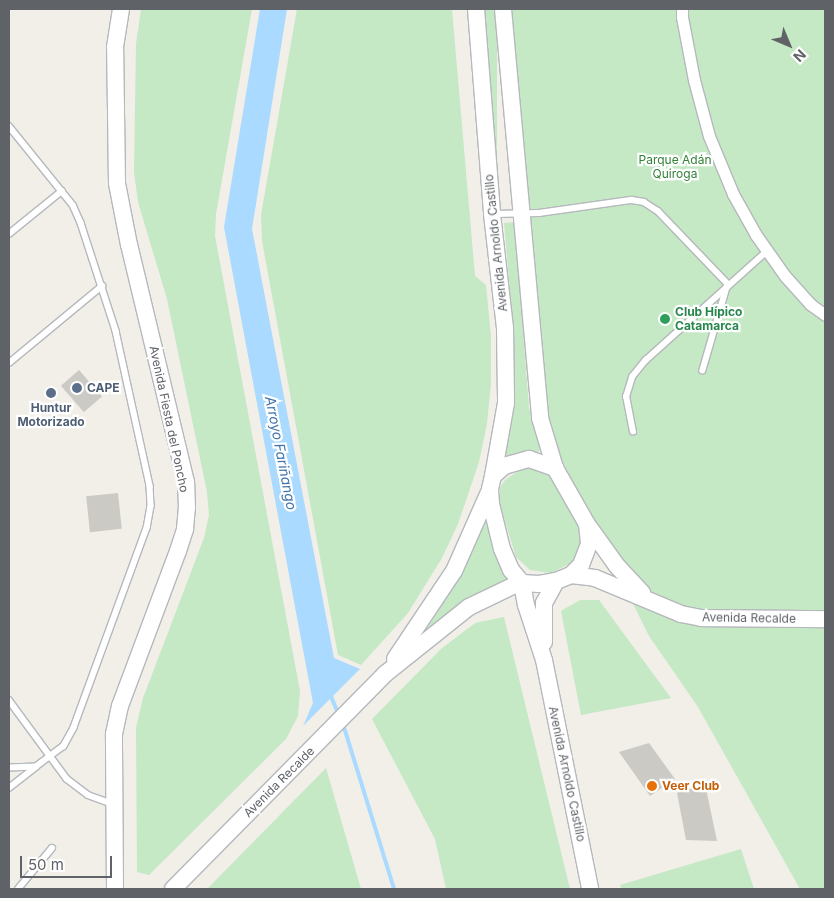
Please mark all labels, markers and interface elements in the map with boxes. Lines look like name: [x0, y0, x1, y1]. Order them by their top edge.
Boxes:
north arrow: [764, 20, 814, 70]
text: N: [790, 46, 810, 66]
park label: Parque Adán Quiroga: [639, 153, 711, 181]
street label: Avenida Arnoldo Castillo: [482, 174, 510, 312]
place label: Club Hípico Catamarca: [675, 305, 742, 333]
marker: Club Hípico Catamarca: [659, 313, 671, 325]
street label: Avenida Fiesta del Poncho: [146, 344, 192, 494]
place label: CAPE: [87, 381, 120, 395]
marker: CAPE: [71, 382, 83, 394]
marker: Huntur Motorizado: [45, 387, 57, 399]
water label: Arroyo Fariñango: [262, 395, 300, 511]
place label: Huntur Motorizado: [17, 401, 85, 429]
street label: Avenida Recalde: [702, 610, 796, 626]
street label: Avenida Arnoldo Castillo: [546, 705, 588, 843]
street label: Avenida Recalde: [241, 744, 317, 820]
place label: Veer Club: [662, 779, 719, 793]
marker: Veer Club: [646, 780, 658, 792]
scale bar: [22, 846, 115, 878]
text: 50 m: [28, 855, 64, 874]

